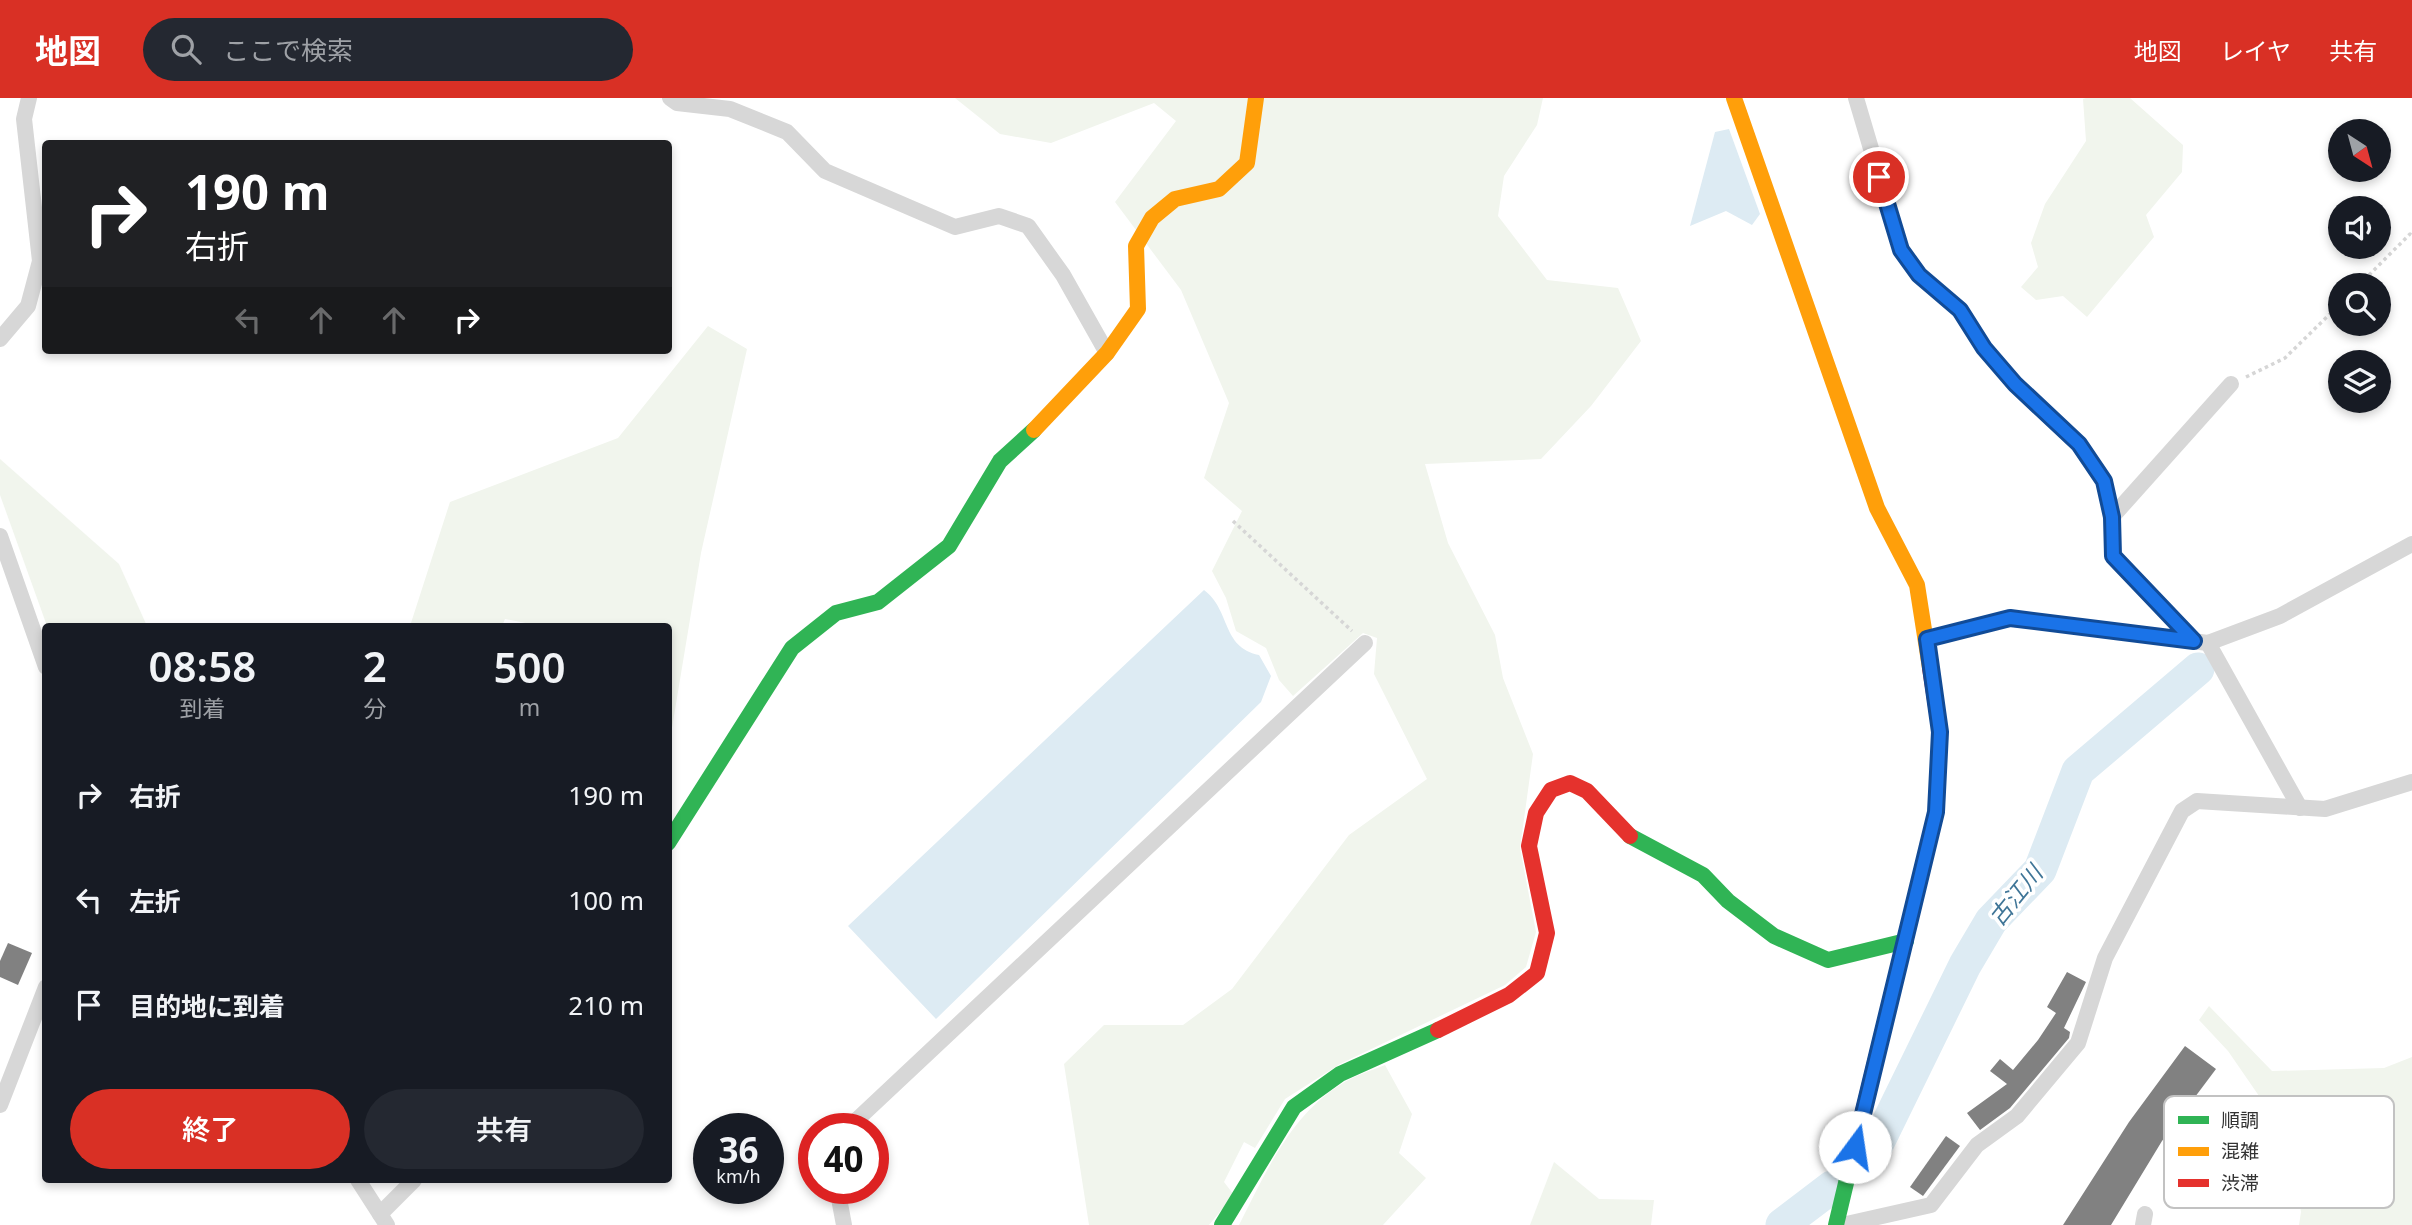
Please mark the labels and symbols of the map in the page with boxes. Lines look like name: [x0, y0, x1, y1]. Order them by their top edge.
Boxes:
north arrow: [2328, 119, 2390, 182]
pin: [1849, 147, 1909, 207]
water label: 古江川: [1981, 856, 2051, 932]
legend: [2164, 1096, 2394, 1208]
text: 順調: [2221, 1107, 2259, 1133]
position arrow: [1818, 1110, 1892, 1184]
speed limit sign: 40: [798, 1113, 889, 1204]
text: 混雑: [2221, 1138, 2259, 1164]
text: 渋滞: [2221, 1170, 2259, 1196]

